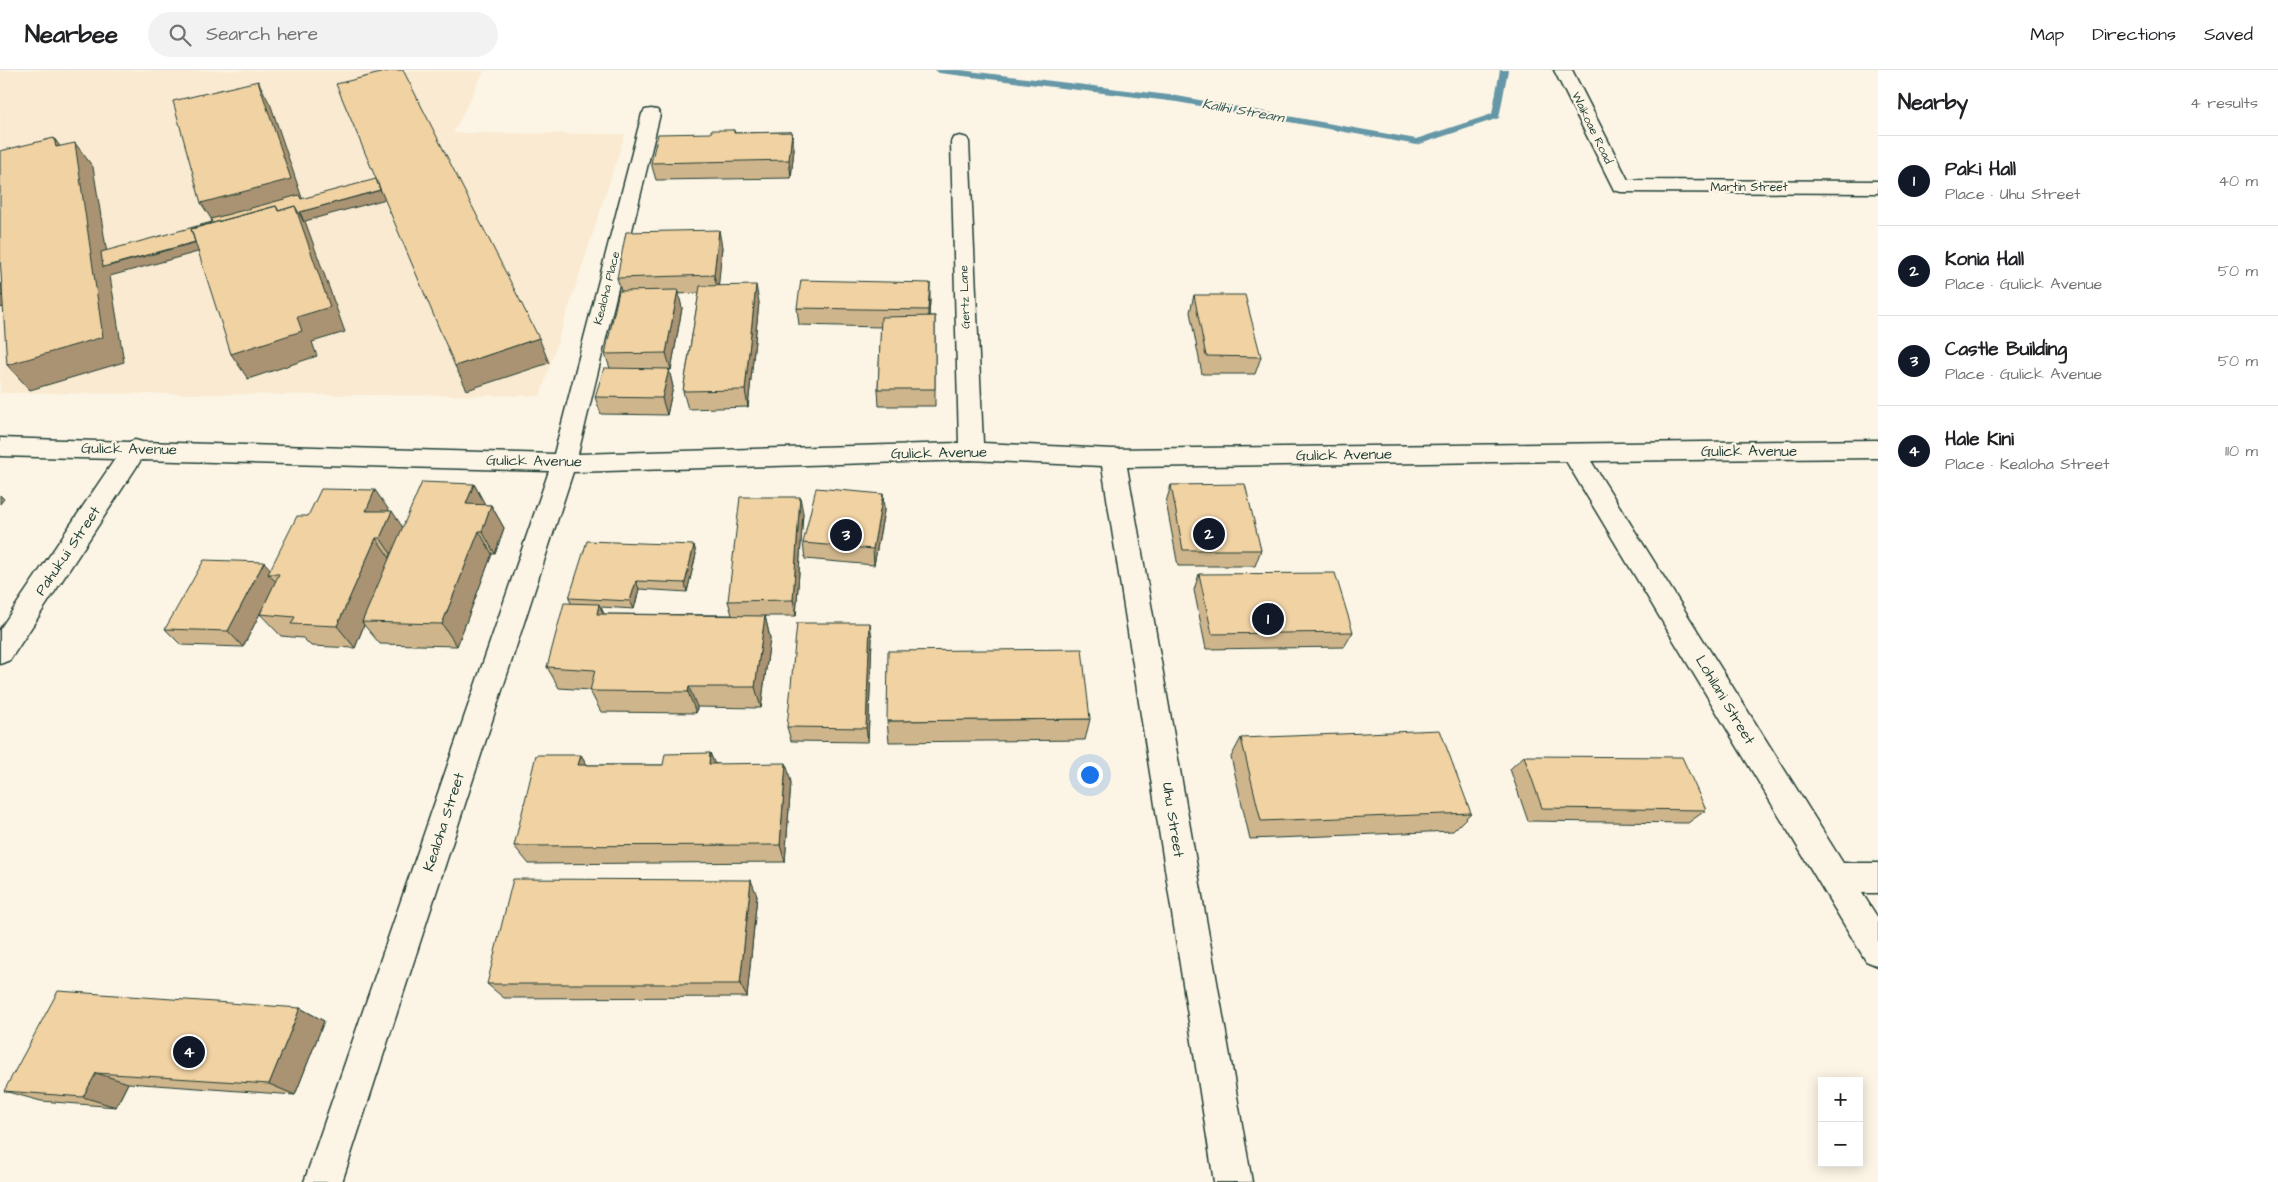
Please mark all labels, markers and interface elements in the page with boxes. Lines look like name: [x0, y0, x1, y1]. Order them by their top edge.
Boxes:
search box: [148, 12, 498, 57]
text: Nearbee: [25, 18, 118, 52]
icon: search: [166, 21, 194, 49]
text: Search here: [206, 21, 318, 48]
text: Map: [2030, 22, 2064, 47]
text: Directions: [2092, 22, 2176, 47]
text: Saved: [2204, 22, 2253, 47]
text: Nearby: [1898, 88, 1968, 117]
street label: Waikoae Road: [1567, 89, 1617, 167]
text: 4 results: [2190, 92, 2258, 114]
water label: Kalihi Stream: [1201, 94, 1287, 128]
text: Paki Hall: [1945, 156, 2016, 183]
text: 1: [1913, 170, 1915, 192]
text: 40 m: [2218, 170, 2258, 192]
street label: Martin Street: [1710, 179, 1788, 196]
text: Place · Uhu Street: [1945, 183, 2081, 205]
text: Konia Hall: [1945, 246, 2024, 273]
street label: Kealoha Place: [590, 249, 624, 326]
text: 2: [1909, 260, 1919, 282]
text: 50 m: [2218, 260, 2258, 282]
street label: Gertz Lane: [955, 264, 975, 329]
text: Place · Gulick Avenue: [1945, 273, 2102, 295]
text: Castle Building: [1945, 336, 2067, 363]
text: 3: [1910, 350, 1918, 372]
text: 50 m: [2218, 350, 2258, 372]
text: Place · Gulick Avenue: [1945, 363, 2102, 385]
text: Hale Kini: [1945, 426, 2014, 453]
street label: Gulick Avenue: [81, 438, 177, 460]
text: 4: [1909, 440, 1919, 462]
text: 110 m: [2225, 440, 2258, 462]
street label: Gulick Avenue: [1701, 441, 1797, 462]
street label: Gulick Avenue: [891, 442, 987, 464]
street label: Gulick Avenue: [1296, 444, 1392, 466]
street label: Gulick Avenue: [486, 450, 582, 472]
text: Place · Kealoha Street: [1945, 453, 2110, 475]
street label: Pahukui Street: [30, 502, 106, 600]
pin: 2: [1193, 515, 1225, 553]
pin: 3: [830, 516, 862, 554]
pin: 1: [1252, 600, 1284, 638]
street label: Lohilani Street: [1690, 651, 1760, 749]
your location: [1077, 762, 1103, 788]
street label: Kealoha Street: [418, 770, 470, 874]
street label: Uhu Street: [1157, 781, 1189, 859]
pin: 4: [173, 1033, 205, 1071]
map controls: [1818, 1077, 1863, 1167]
button: +: [1818, 1077, 1863, 1122]
button: −: [1818, 1122, 1863, 1167]

